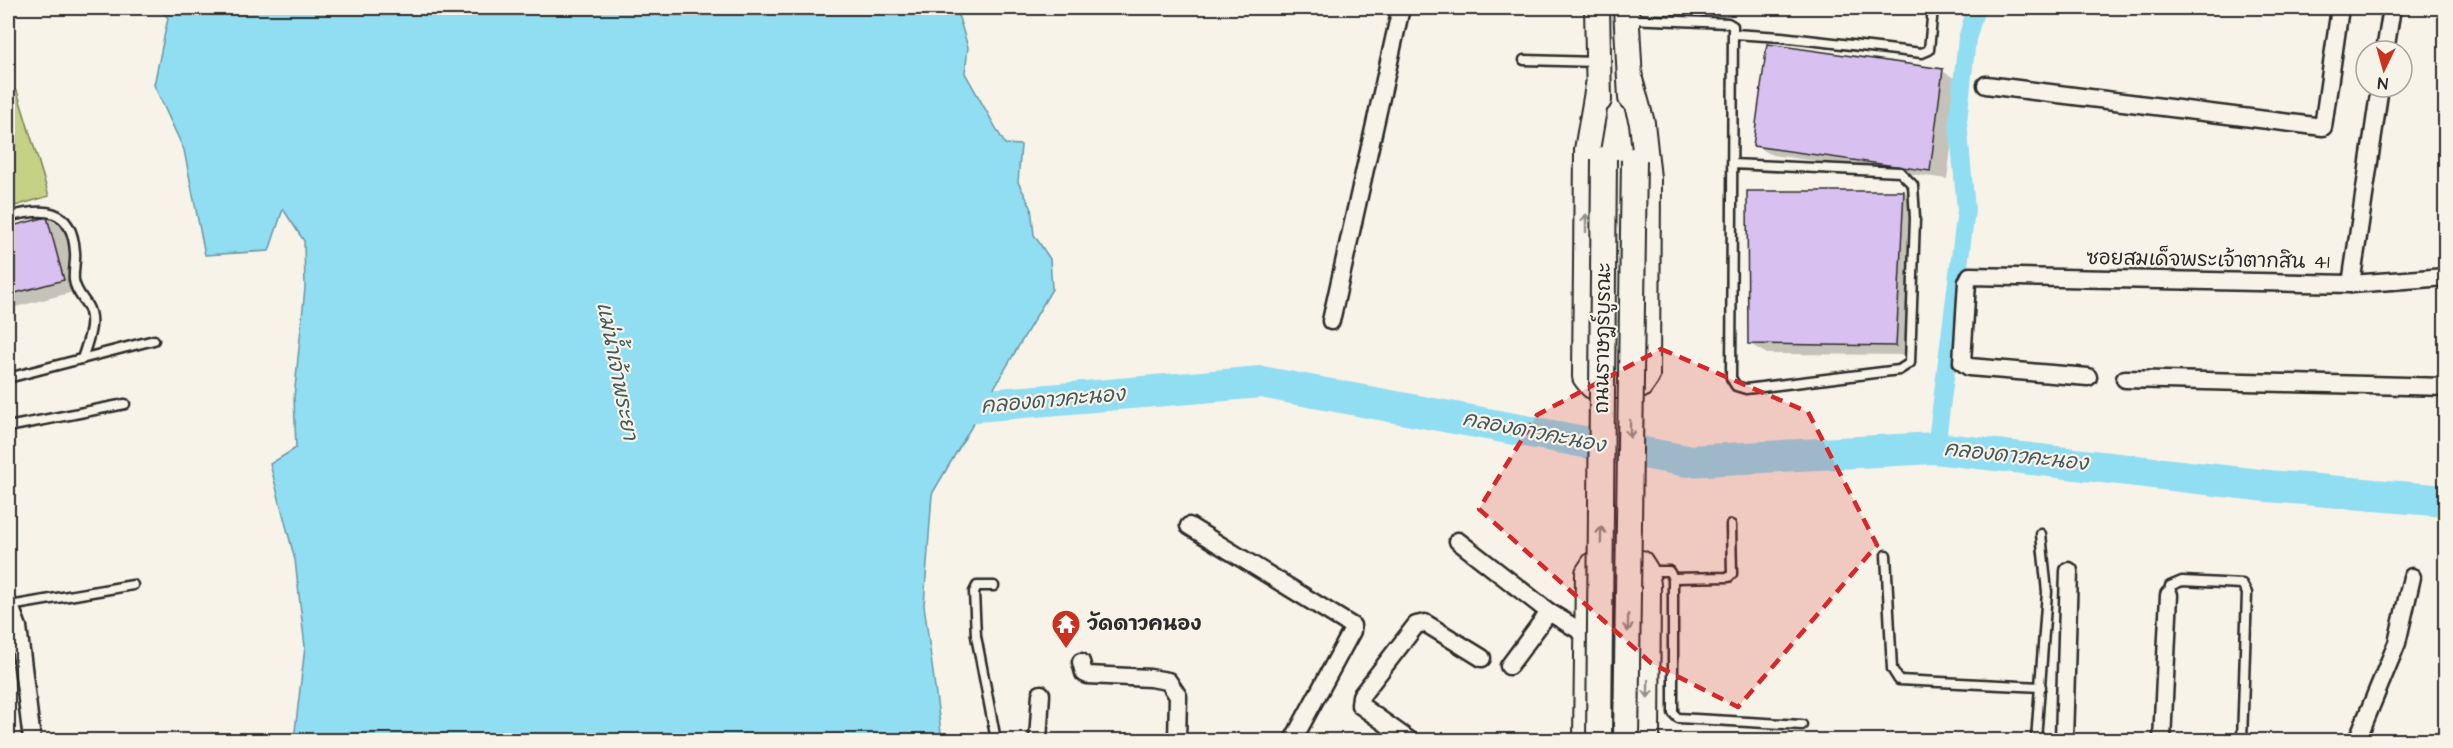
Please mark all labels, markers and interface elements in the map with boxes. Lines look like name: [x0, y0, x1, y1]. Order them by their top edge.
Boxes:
north arrow: [2354, 39, 2414, 99]
text: N: [2377, 72, 2389, 94]
one-way arrow: [1580, 214, 1591, 234]
street label: ซอยสมเด็จพระเจ้าตากสิน 41: [2086, 244, 2330, 276]
street label: ถนนราษฎร์บูรณะ: [1588, 262, 1619, 414]
water label: แม่น้ำเจ้าพระยา: [589, 298, 651, 444]
water label: คลองดาวคะนอง: [980, 379, 1128, 421]
water label: คลองดาวคะนอง: [1460, 404, 1609, 460]
one-way arrow: [1624, 418, 1636, 438]
water label: คลองดาวคะนอง: [1943, 434, 2091, 478]
one-way arrow: [1595, 526, 1607, 546]
temple icon: วัดดาวคนอง: [1050, 608, 1082, 650]
place label: วัดดาวคนอง: [1087, 610, 1202, 638]
one-way arrow: [1622, 613, 1634, 633]
one-way arrow: [1642, 678, 1654, 698]

